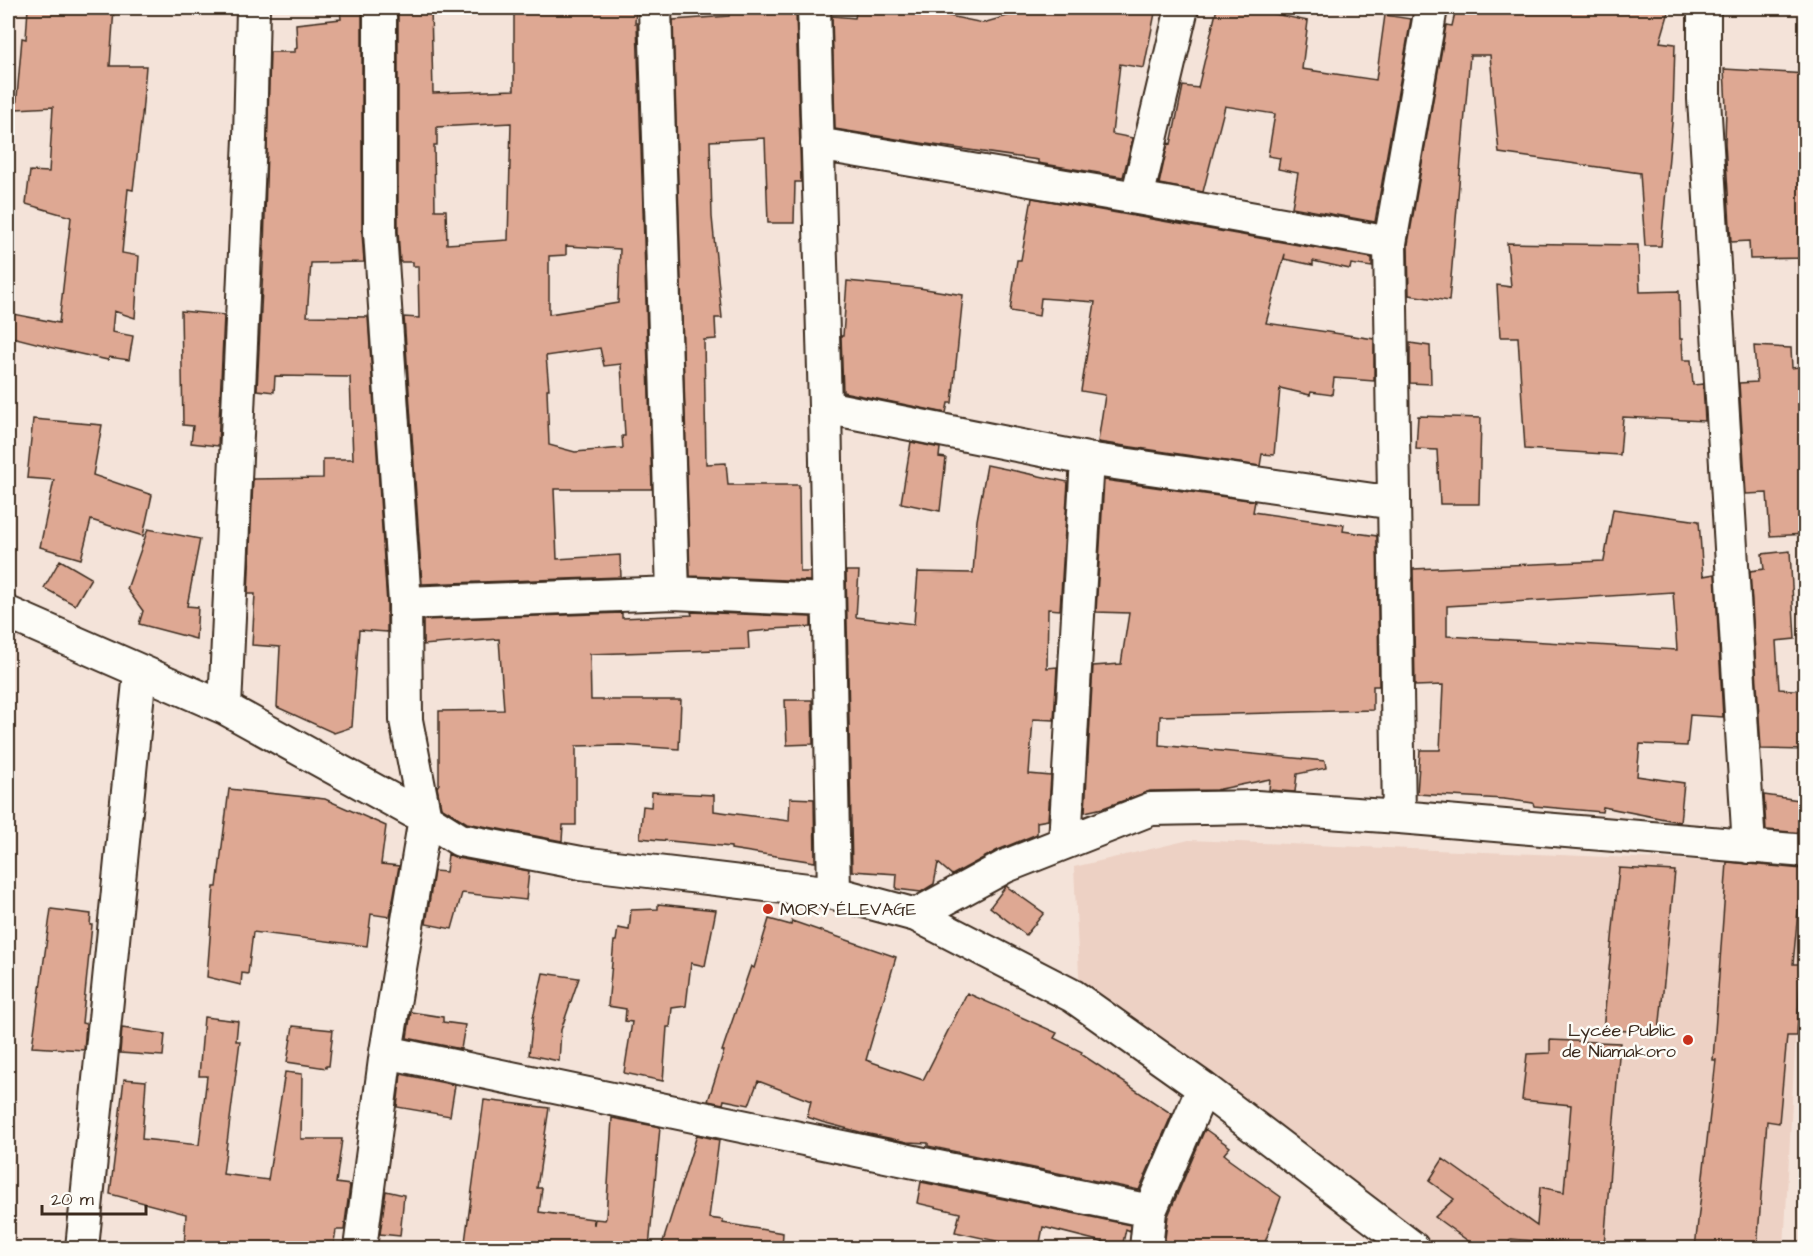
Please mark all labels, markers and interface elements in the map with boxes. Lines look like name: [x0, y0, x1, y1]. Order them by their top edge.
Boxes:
place label: MORY ÉLEVAGE: [780, 897, 917, 922]
marker: MORY ÉLEVAGE: [761, 902, 775, 916]
place label: Lycée Public de Niamakoro: [1562, 1018, 1676, 1064]
marker: Lycée Public de Niamakoro: [1681, 1033, 1695, 1047]
scale bar: [42, 1178, 146, 1216]
text: 20 m: [51, 1187, 94, 1212]

